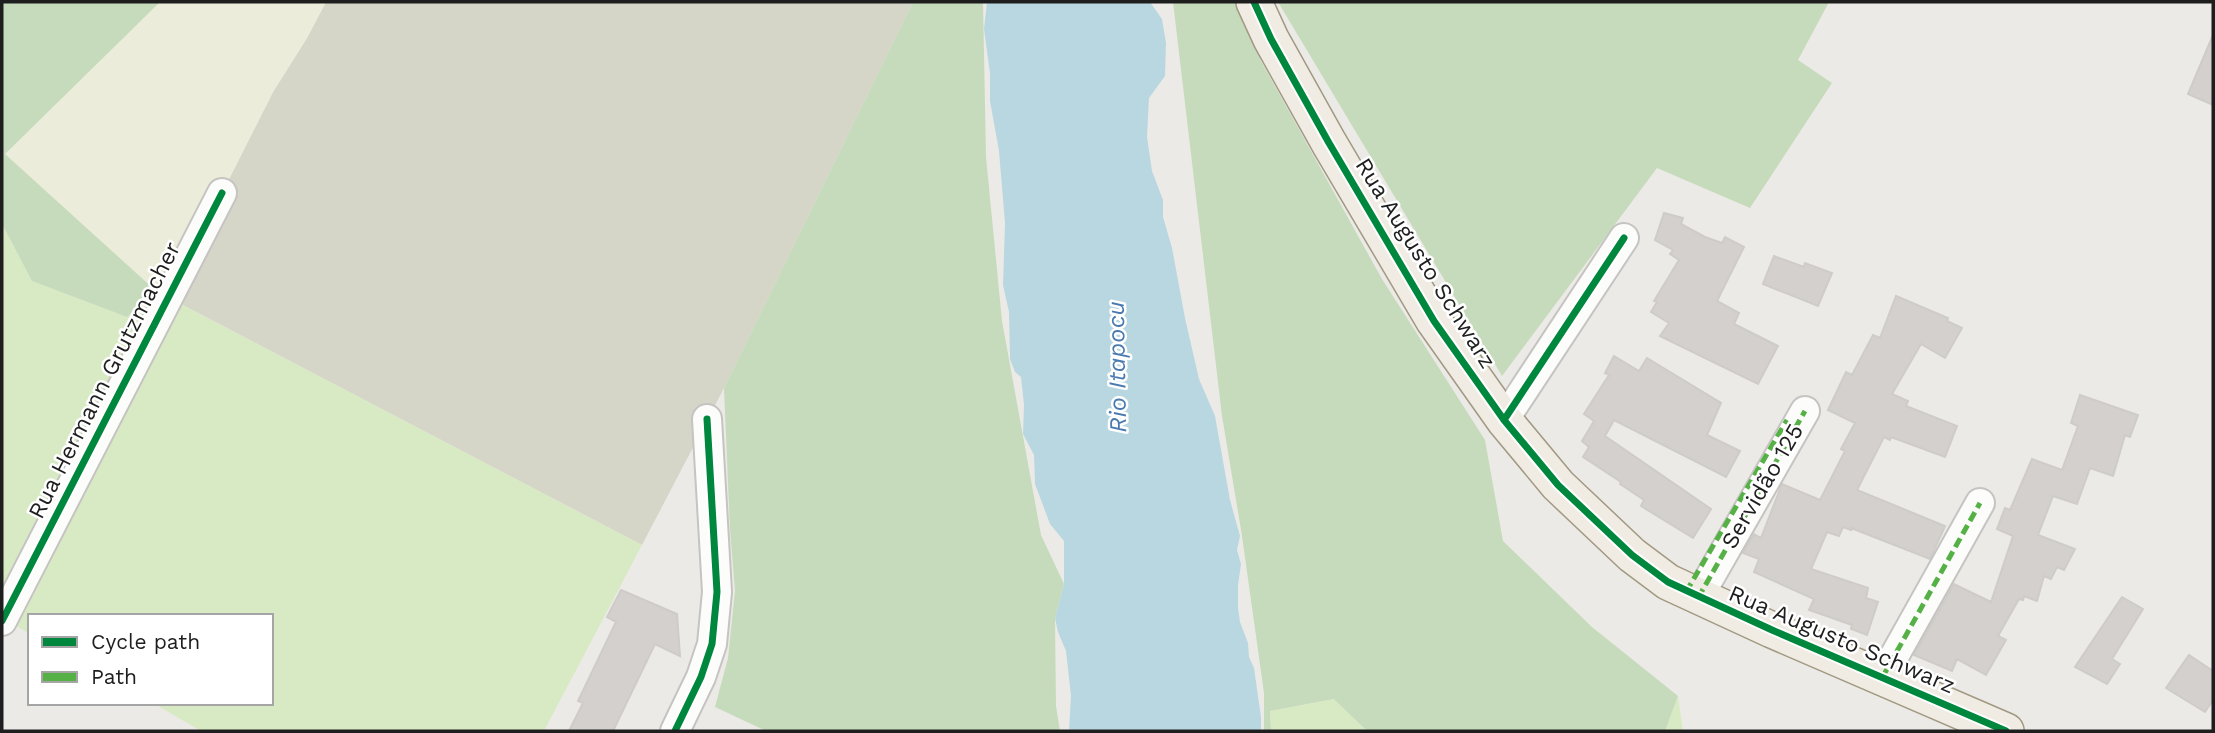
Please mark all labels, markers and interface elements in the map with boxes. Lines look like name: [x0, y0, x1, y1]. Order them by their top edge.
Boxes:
street label: Rua Augusto Schwarz: [1350, 153, 1501, 373]
street label: Rua Hermann Grutzmacher: [23, 237, 186, 523]
water label: Rio Itapocu: [1102, 301, 1132, 433]
street label: Servidão 125: [1716, 419, 1809, 554]
street label: Rua Augusto Schwarz: [1725, 580, 1959, 699]
legend: [28, 614, 273, 705]
text: Cycle path: [91, 629, 200, 654]
text: Path: [91, 664, 137, 689]

